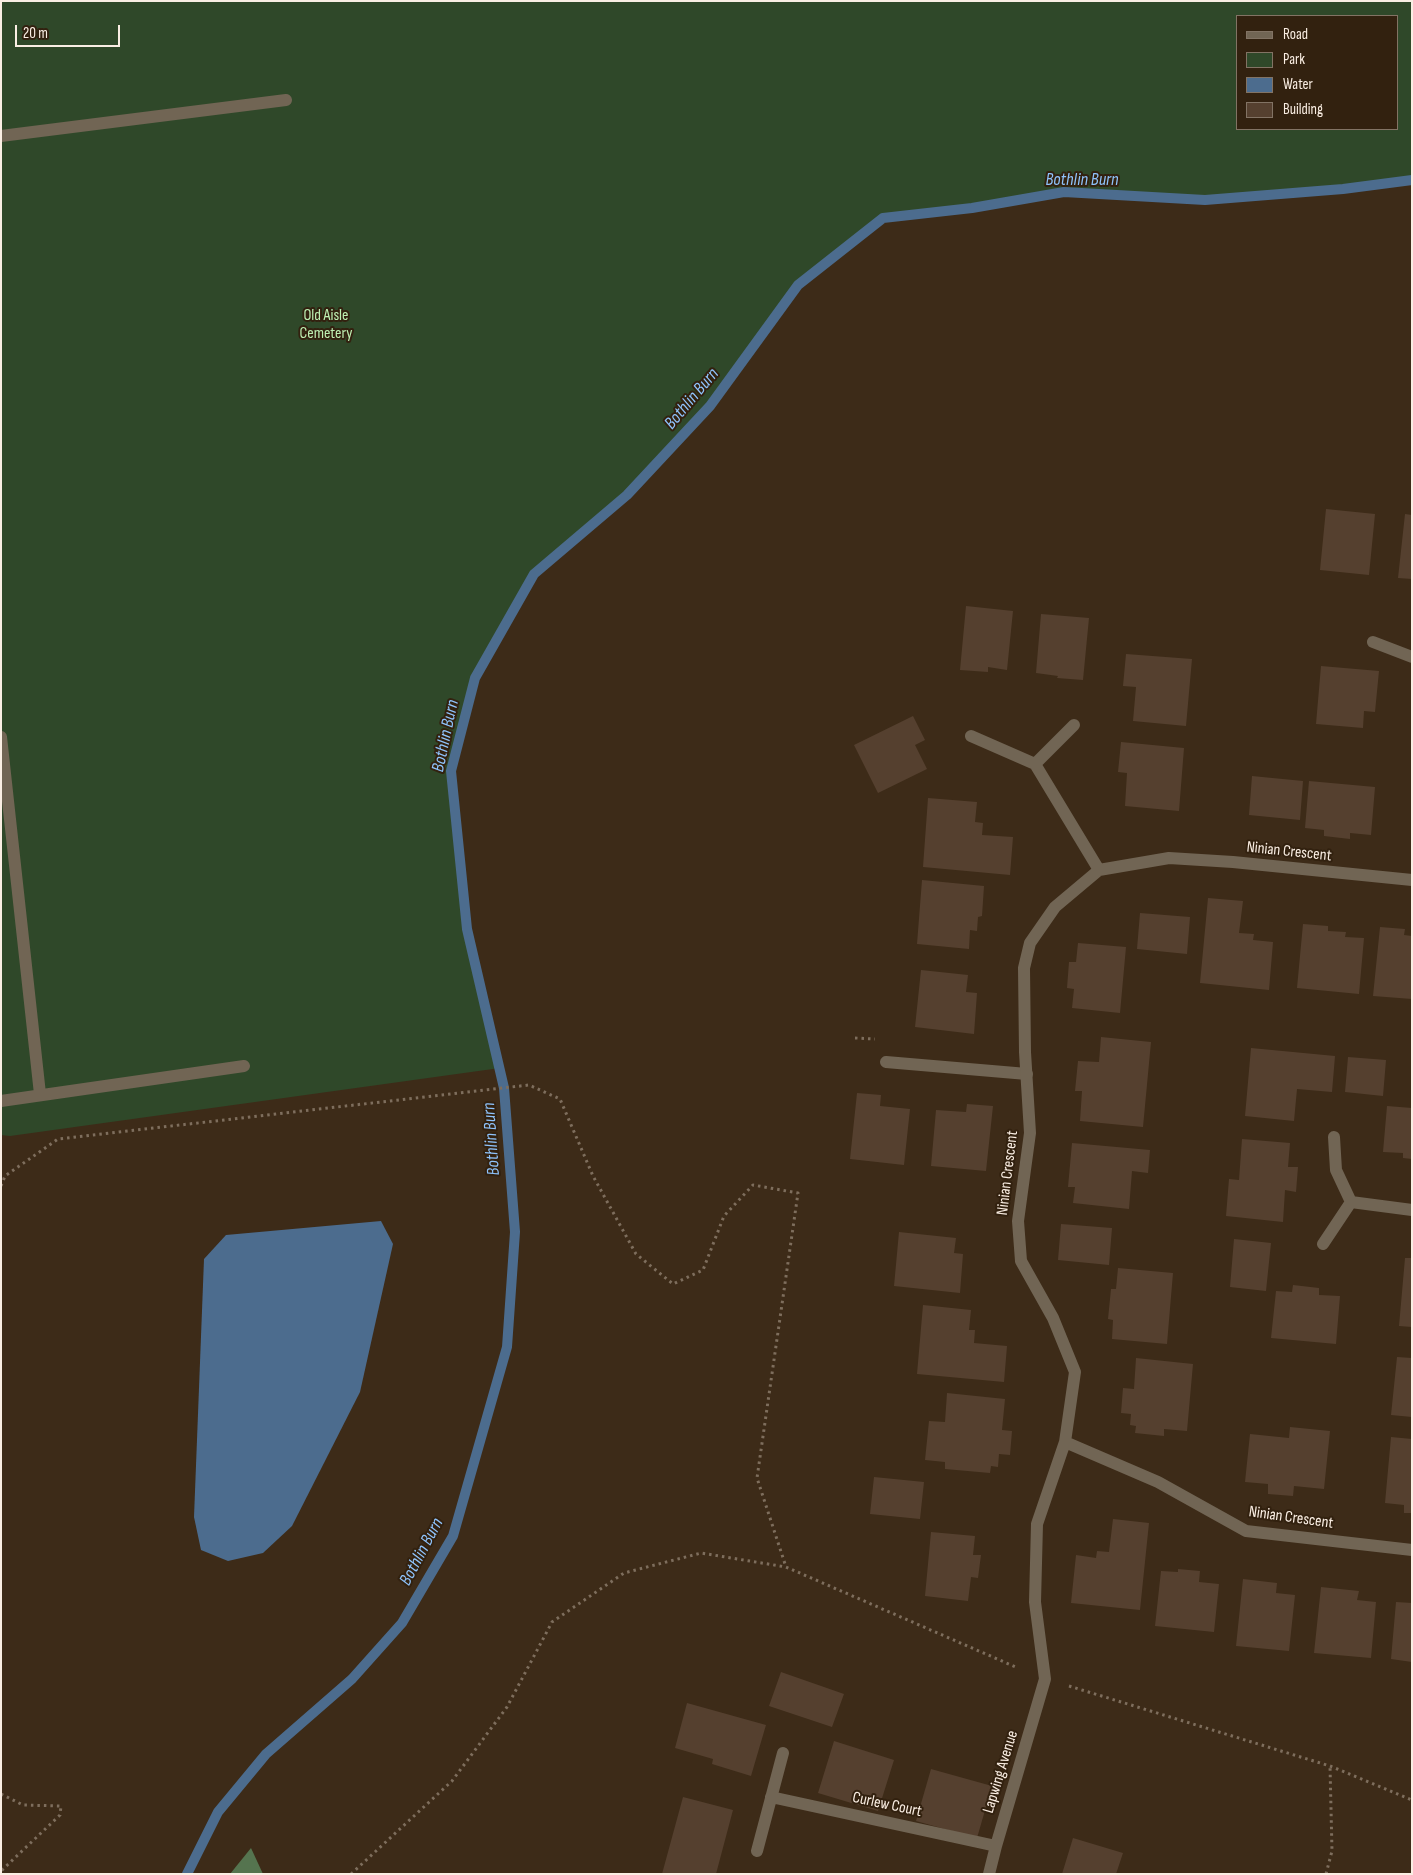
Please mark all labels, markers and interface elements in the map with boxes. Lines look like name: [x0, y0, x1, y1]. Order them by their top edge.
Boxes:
scale bar: [18, 15, 122, 47]
legend: [1236, 15, 1398, 130]
text: 20 m: [23, 24, 48, 43]
text: Road: [1283, 25, 1308, 44]
text: Park: [1283, 50, 1305, 69]
text: Water: [1283, 75, 1313, 94]
text: Building: [1283, 100, 1323, 119]
water label: Bothlin Burn: [1045, 169, 1119, 191]
park label: Old Aisle Cemetery: [300, 306, 352, 344]
water label: Bothlin Burn: [660, 364, 724, 434]
water label: Bothlin Burn: [428, 698, 464, 774]
street label: Ninian Crescent: [1246, 838, 1332, 866]
water label: Bothlin Burn: [479, 1102, 505, 1176]
street label: Ninian Crescent: [993, 1129, 1023, 1217]
street label: Ninian Crescent: [1247, 1503, 1335, 1533]
water label: Bothlin Burn: [395, 1515, 449, 1589]
street label: Lapwing Avenue: [979, 1728, 1023, 1816]
street label: Curlew Court: [851, 1788, 923, 1822]

